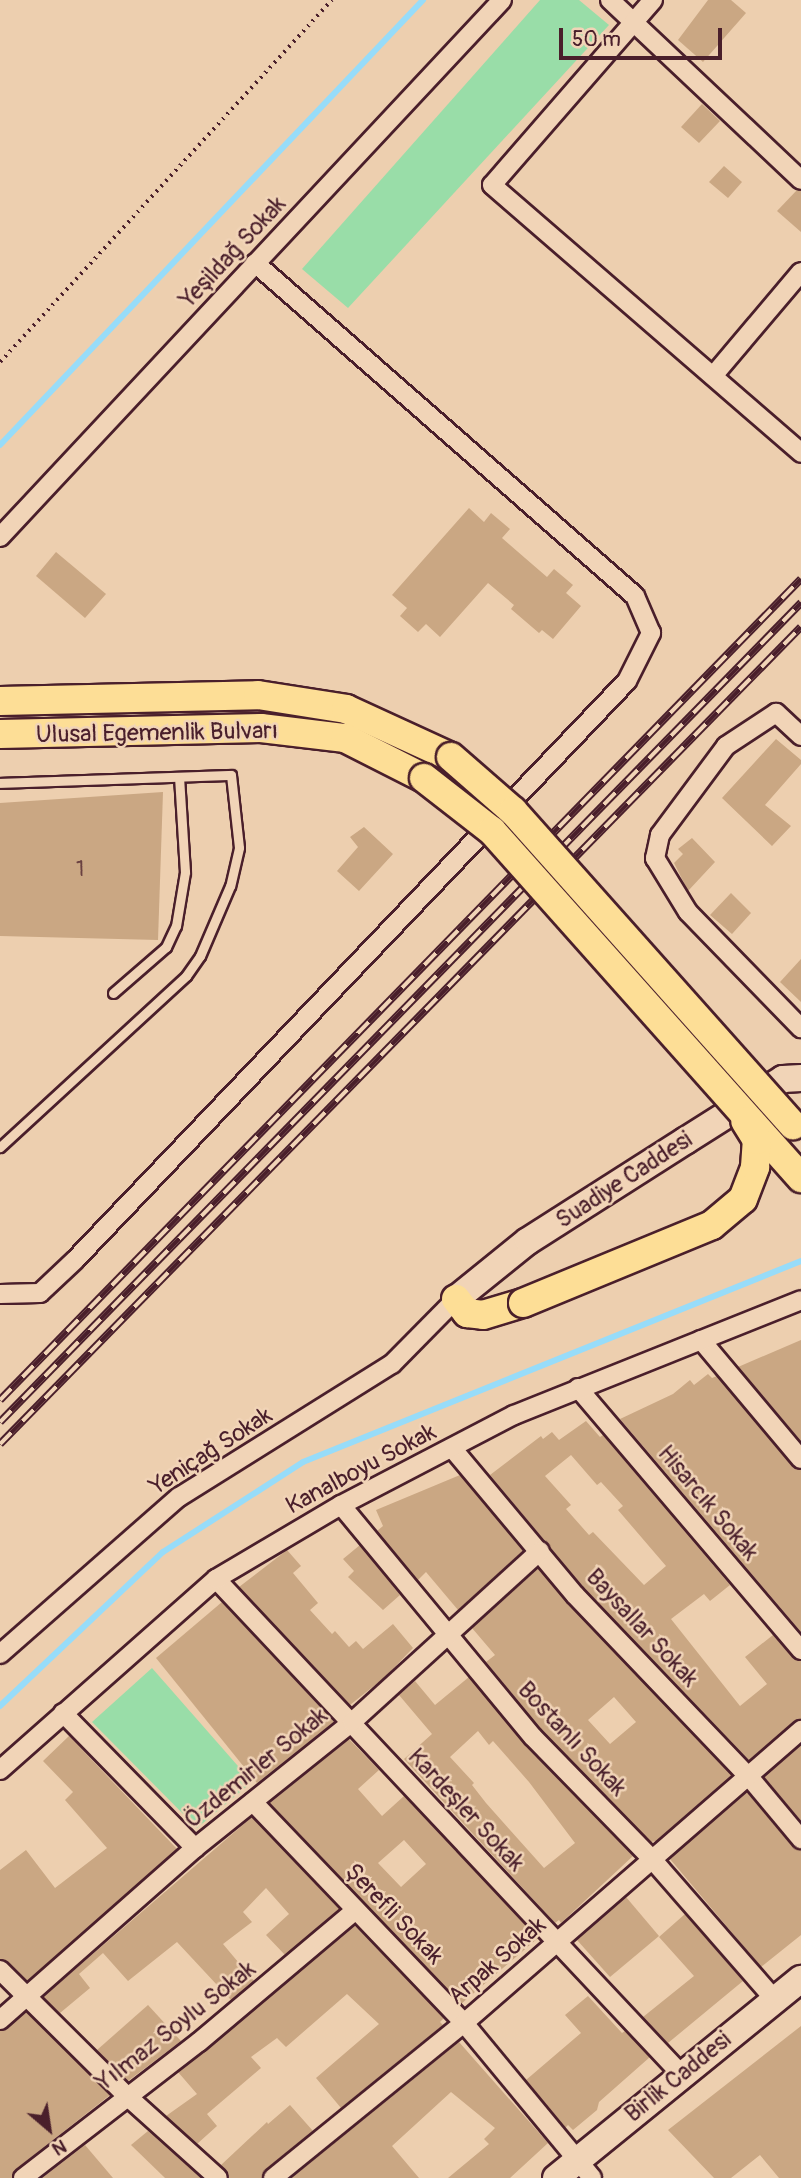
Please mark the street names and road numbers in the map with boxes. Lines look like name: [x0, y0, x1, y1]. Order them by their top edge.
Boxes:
street label: Yeşildağ Sokak: [174, 190, 292, 314]
street label: Ulusal Egemenlik Bulvarı: [36, 716, 278, 750]
street label: Suadiye Caddesi: [550, 1125, 698, 1235]
street label: Yeniçağ Sokak: [144, 1401, 278, 1501]
street label: Kanalboyu Sokak: [281, 1417, 441, 1521]
street label: Hisarcık Sokak: [651, 1439, 765, 1567]
street label: Baysallar Sokak: [580, 1563, 704, 1693]
street label: Bostanlı Sokak: [512, 1676, 632, 1802]
street label: Özdemirler Sokak: [179, 1701, 333, 1835]
street label: Kardeşler Sokak: [402, 1743, 530, 1877]
street label: Şerefli Sokak: [339, 1858, 449, 1970]
street label: Arpak Sokak: [442, 1911, 552, 2011]
street label: Yılmaz Soylu Sokak: [91, 1955, 261, 2097]
street label: Birlik Caddesi: [619, 2025, 737, 2129]

